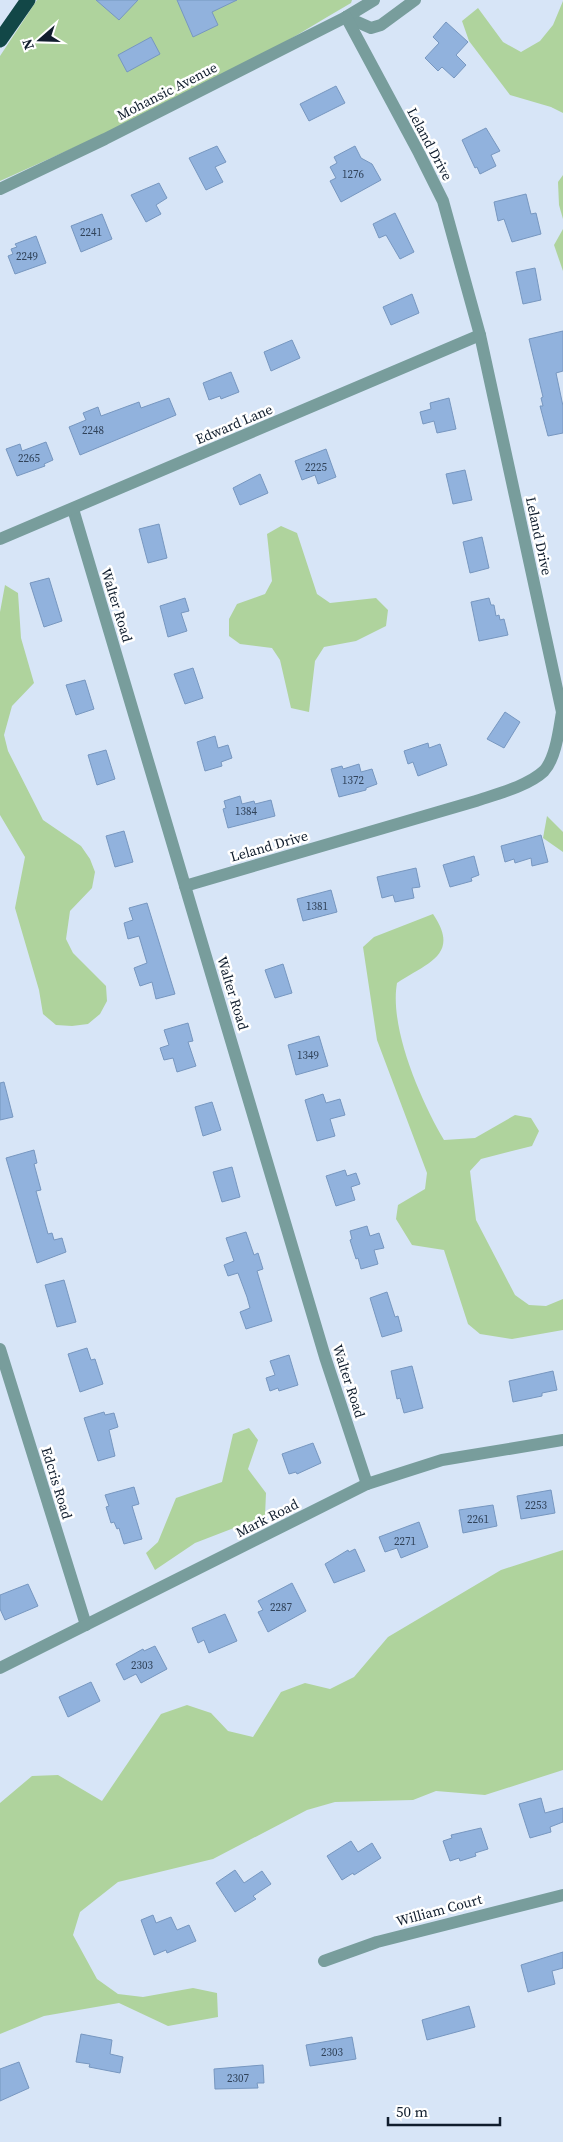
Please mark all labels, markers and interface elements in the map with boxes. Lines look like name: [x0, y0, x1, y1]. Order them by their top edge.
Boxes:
north arrow: [15, 15, 65, 65]
text: N: [17, 36, 39, 53]
street label: Mohansic Avenue: [113, 57, 221, 125]
street label: Leland Drive: [402, 104, 458, 184]
house number: 1276: [342, 167, 364, 182]
house number: 2241: [80, 225, 102, 240]
house number: 2249: [16, 249, 38, 264]
street label: Edward Lane: [192, 399, 276, 449]
house number: 2248: [82, 423, 104, 438]
house number: 2265: [18, 451, 40, 466]
house number: 2225: [305, 460, 327, 475]
street label: Leland Drive: [521, 495, 557, 577]
street label: Walter Road: [96, 566, 138, 645]
house number: 1372: [342, 773, 364, 788]
house number: 1384: [235, 804, 257, 819]
street label: Leland Drive: [228, 825, 310, 867]
house number: 1381: [306, 899, 328, 914]
street label: Walter Road: [212, 954, 254, 1033]
house number: 1349: [297, 1048, 319, 1063]
street label: Walter Road: [328, 1342, 370, 1420]
street label: Edcris Road: [37, 1445, 77, 1522]
street label: Mark Road: [232, 1494, 302, 1542]
house number: 2253: [525, 1498, 547, 1513]
house number: 2261: [467, 1512, 489, 1527]
house number: 2271: [394, 1534, 416, 1549]
house number: 2287: [270, 1600, 292, 1615]
house number: 2303: [131, 1658, 153, 1673]
street label: William Court: [394, 1889, 485, 1931]
house number: 2303: [321, 2045, 343, 2060]
house number: 2307: [227, 2071, 249, 2086]
scale bar: [388, 2094, 500, 2126]
text: 50 m: [396, 2101, 428, 2122]

